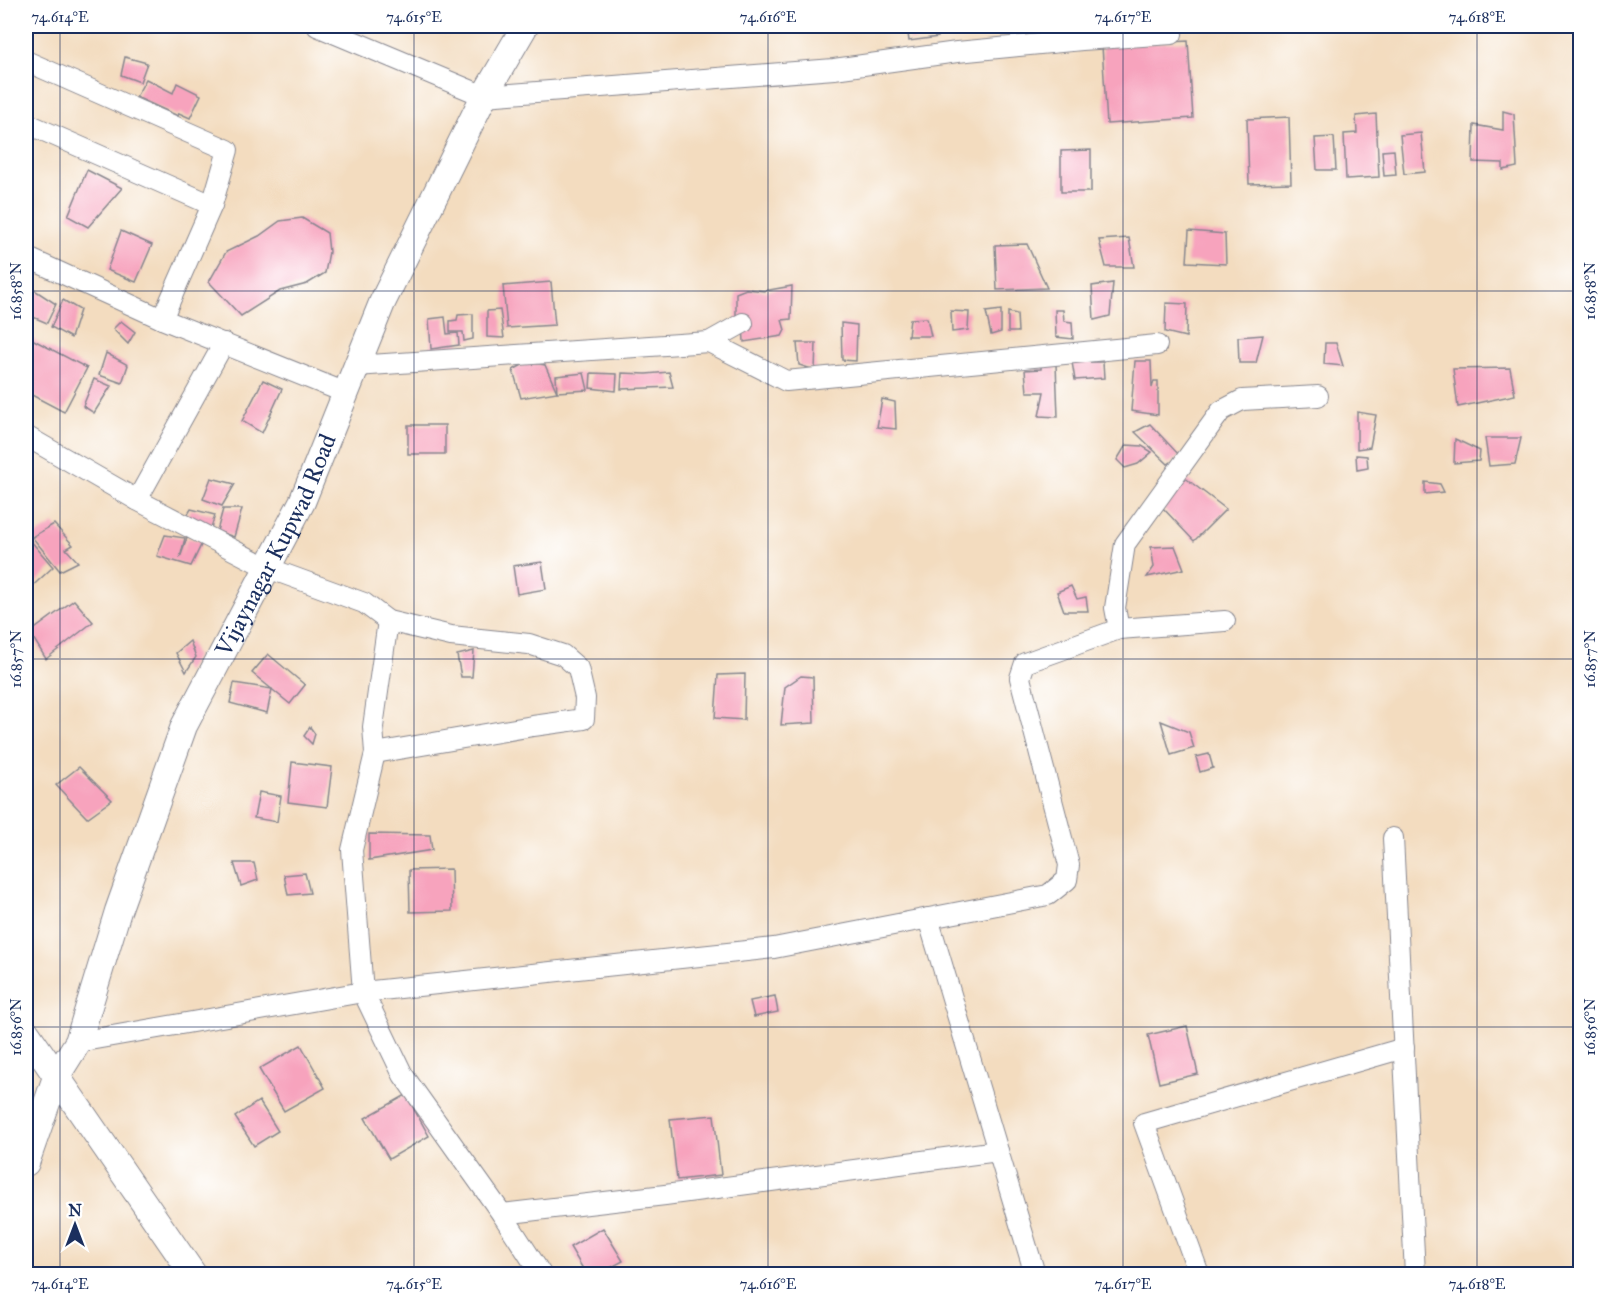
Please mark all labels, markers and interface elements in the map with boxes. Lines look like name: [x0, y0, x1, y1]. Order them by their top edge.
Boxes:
text: 74.614°E: [31, 8, 89, 26]
text: 74.615°E: [386, 8, 442, 26]
text: 74.616°E: [740, 8, 797, 26]
text: 74.617°E: [1094, 8, 1152, 26]
text: 74.618°E: [1448, 8, 1506, 26]
text: 16.858°N: [7, 262, 25, 320]
text: 16.858°N: [1581, 262, 1599, 320]
street label: Vijaynagar Kupwad Road: [208, 429, 343, 662]
text: 16.857°N: [7, 630, 25, 688]
text: 16.857°N: [1581, 630, 1599, 688]
text: 16.856°N: [7, 998, 25, 1056]
text: 16.856°N: [1581, 998, 1599, 1056]
north arrow: [45, 1195, 105, 1255]
text: N: [68, 1201, 82, 1220]
text: 74.614°E: [31, 1275, 89, 1293]
text: 74.615°E: [386, 1275, 442, 1293]
text: 74.616°E: [740, 1275, 797, 1293]
text: 74.617°E: [1094, 1275, 1152, 1293]
text: 74.618°E: [1448, 1275, 1506, 1293]

